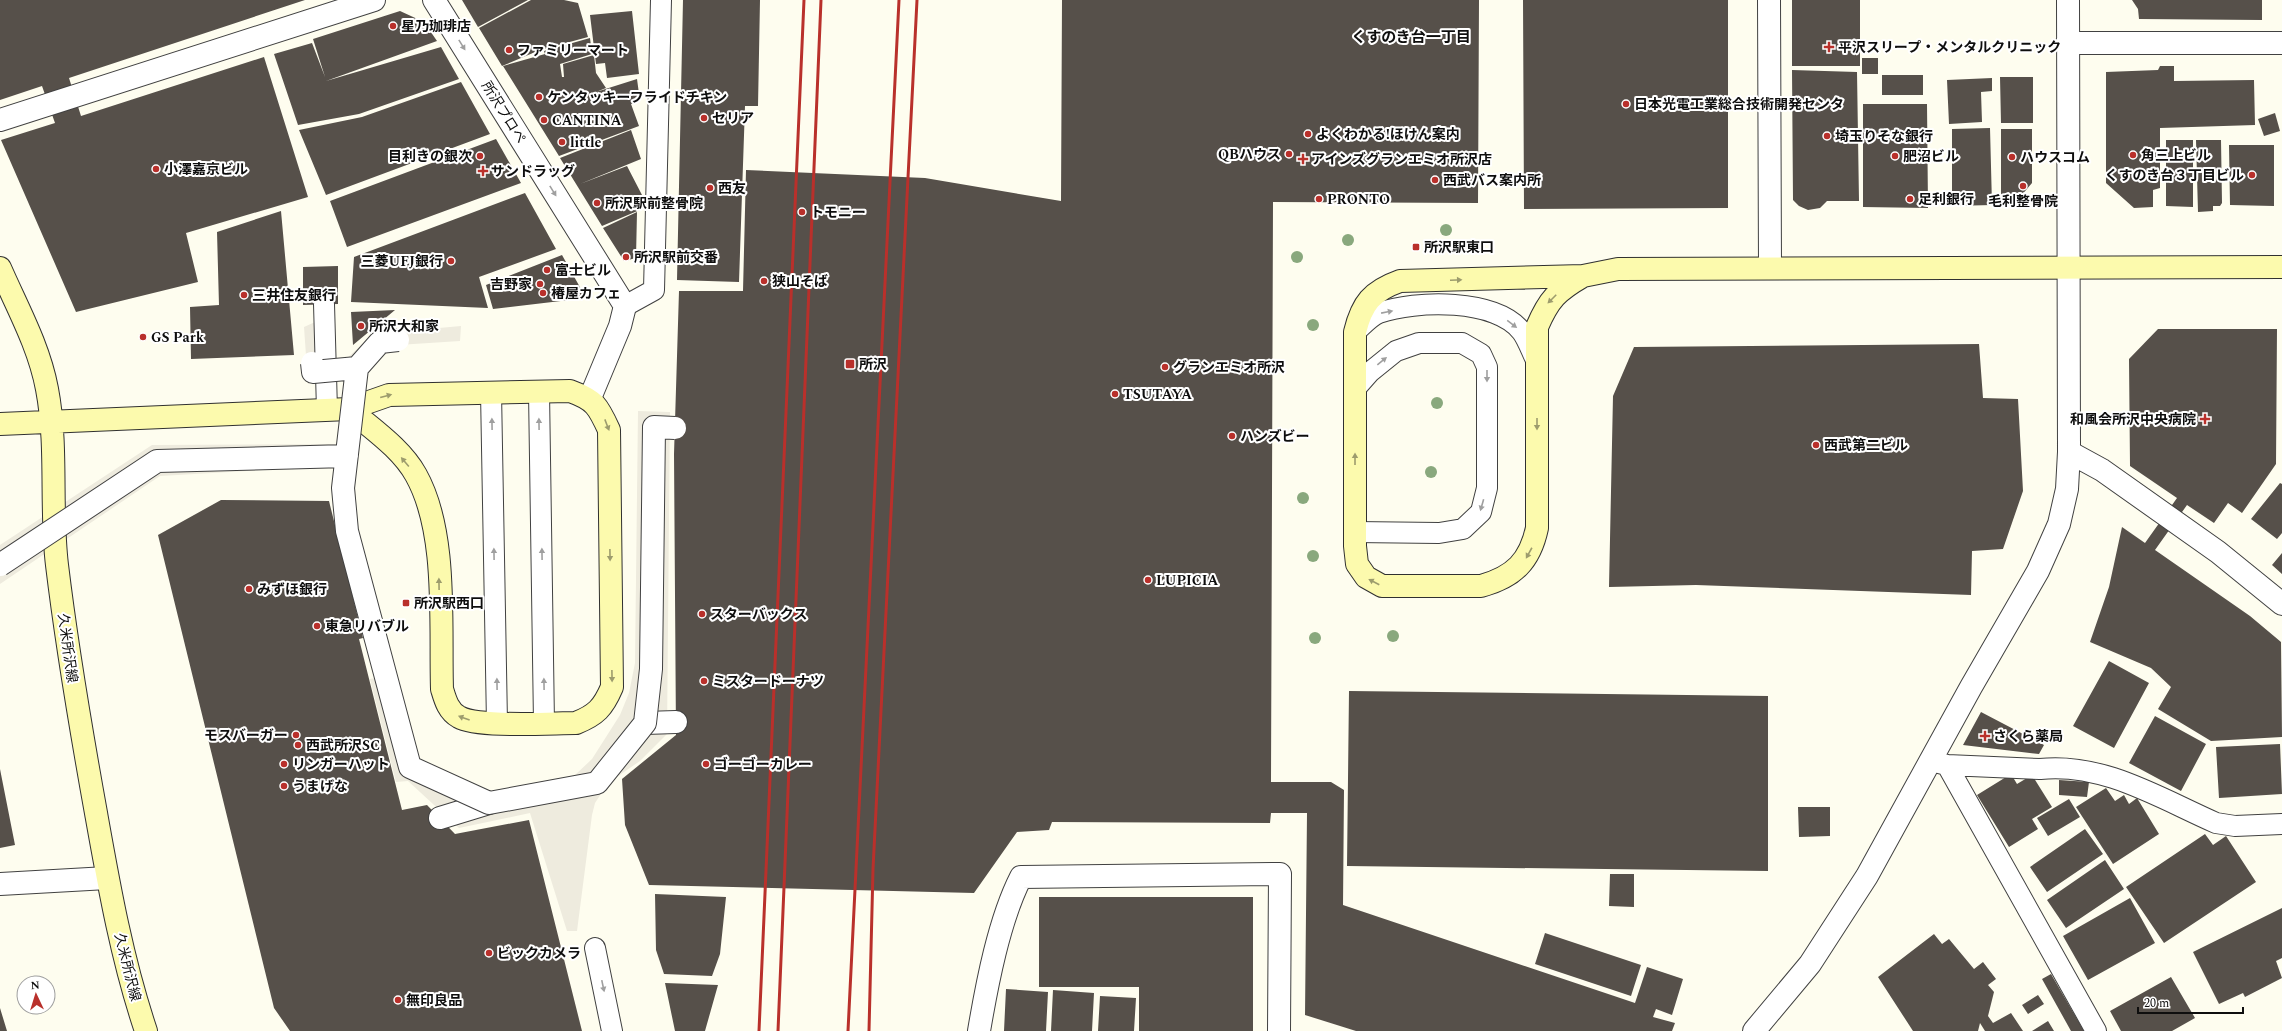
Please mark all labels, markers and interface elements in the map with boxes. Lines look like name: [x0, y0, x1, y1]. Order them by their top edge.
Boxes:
place label: 星乃珈琲店: [401, 16, 471, 37]
marker: 星乃珈琲店: [388, 21, 398, 31]
district label: くすのき台一丁目: [1351, 26, 1471, 49]
place label: 平沢スリープ・メンタルクリニック: [1838, 37, 2061, 58]
one-way arrow: [459, 39, 466, 51]
place label: ファミリーマート: [517, 40, 629, 61]
marker: 平沢スリープ・メンタルクリニック: [1823, 41, 1835, 53]
marker: ファミリーマート: [504, 45, 514, 55]
street label: 所沢プロペ: [476, 77, 531, 148]
place label: ケンタッキーフライドチキン: [547, 87, 727, 108]
marker: ケンタッキーフライドチキン: [534, 92, 544, 102]
place label: 日本光電工業総合技術開発センタ: [1634, 94, 1844, 115]
marker: 日本光電工業総合技術開発センタ: [1621, 99, 1631, 109]
place label: セリア: [712, 108, 754, 129]
place label: CANTINA: [552, 110, 622, 131]
marker: セリア: [699, 113, 709, 123]
marker: CANTINA: [539, 115, 549, 125]
place label: よくわかる!ほけん案内: [1316, 124, 1460, 145]
place label: 埼玉りそな銀行: [1835, 126, 1933, 147]
marker: よくわかる!ほけん案内: [1303, 129, 1313, 139]
marker: 埼玉りそな銀行: [1822, 131, 1832, 141]
place label: little: [570, 132, 602, 153]
marker: little: [557, 137, 567, 147]
place label: QBハウス: [1218, 144, 1281, 165]
place label: 角三上ビル: [2141, 145, 2211, 166]
place label: 目利きの銀次: [388, 146, 472, 167]
place label: 肥沼ビル: [1903, 146, 1959, 167]
place label: ハウスコム: [2020, 147, 2090, 168]
marker: QBハウス: [1284, 149, 1294, 159]
place label: アインズグランエミオ所沢店: [1311, 149, 1492, 170]
marker: 角三上ビル: [2128, 150, 2138, 160]
marker: 目利きの銀次: [475, 151, 485, 161]
marker: 肥沼ビル: [1890, 151, 1900, 161]
marker: ハウスコム: [2007, 152, 2017, 162]
marker: アインズグランエミオ所沢店: [1298, 154, 1308, 164]
place label: 小澤嘉京ビル: [164, 159, 248, 180]
place label: サンドラッグ: [491, 161, 575, 182]
marker: 小澤嘉京ビル: [151, 164, 161, 174]
place label: くすのき台３丁目ビル: [2104, 165, 2244, 186]
marker: サンドラッグ: [478, 166, 488, 176]
place label: 西武バス案内所: [1443, 170, 1541, 191]
marker: くすのき台３丁目ビル: [2247, 170, 2257, 180]
marker: 西武バス案内所: [1430, 175, 1440, 185]
place label: 西友: [718, 178, 746, 199]
marker: 毛利整骨院: [2018, 181, 2028, 191]
marker: 西友: [705, 183, 715, 193]
one-way arrow: [550, 185, 557, 197]
place label: PRONTO: [1327, 189, 1390, 210]
place label: 足利銀行: [1918, 189, 1974, 210]
place label: 毛利整骨院: [1988, 191, 2058, 212]
place label: 所沢駅前整骨院: [605, 193, 703, 214]
marker: PRONTO: [1314, 194, 1324, 204]
marker: 足利銀行: [1905, 194, 1915, 204]
marker: 所沢駅前整骨院: [592, 198, 602, 208]
place label: トモニー: [810, 202, 866, 223]
marker: トモニー: [797, 207, 807, 217]
place label: 所沢駅東口: [1424, 237, 1494, 258]
marker: 所沢駅東口: [1411, 242, 1421, 252]
place label: 所沢駅前交番: [634, 247, 718, 268]
place label: 三菱UFJ銀行: [361, 251, 443, 272]
marker: 所沢駅前交番: [621, 252, 631, 262]
marker: 三菱UFJ銀行: [446, 256, 456, 266]
place label: 富士ビル: [555, 260, 611, 281]
marker: 富士ビル: [542, 265, 552, 275]
place label: 狭山そば: [772, 271, 828, 292]
place label: 吉野家: [490, 274, 532, 295]
marker: 狭山そば: [759, 276, 769, 286]
one-way arrow: [1450, 276, 1462, 283]
marker: 吉野家: [535, 279, 545, 289]
place label: 椿屋カフェ: [551, 283, 621, 304]
place label: 三井住友銀行: [252, 285, 336, 306]
marker: 椿屋カフェ: [538, 288, 548, 298]
marker: 三井住友銀行: [239, 290, 249, 300]
one-way arrow: [1547, 294, 1557, 304]
one-way arrow: [1381, 308, 1393, 314]
place label: 所沢大和家: [369, 316, 439, 337]
one-way arrow: [1506, 320, 1517, 328]
marker: 所沢大和家: [356, 321, 366, 331]
place label: GS Park: [151, 327, 205, 348]
marker: GS Park: [138, 332, 148, 342]
place label: 所沢: [859, 354, 887, 375]
place label: グランエミオ所沢: [1173, 357, 1285, 378]
one-way arrow: [1377, 357, 1388, 366]
marker: 所沢: [844, 358, 856, 370]
marker: グランエミオ所沢: [1160, 362, 1170, 372]
one-way arrow: [1484, 370, 1490, 383]
place label: TSUTAYA: [1123, 384, 1192, 405]
marker: TSUTAYA: [1110, 389, 1120, 399]
one-way arrow: [380, 393, 392, 399]
place label: 和風会所沢中央病院: [2070, 409, 2196, 430]
marker: 和風会所沢中央病院: [2199, 413, 2211, 425]
one-way arrow: [489, 417, 495, 430]
one-way arrow: [536, 417, 542, 430]
one-way arrow: [1534, 418, 1540, 431]
one-way arrow: [604, 420, 610, 432]
place label: ハンズビー: [1240, 426, 1310, 447]
marker: ハンズビー: [1227, 431, 1237, 441]
place label: 西武第二ビル: [1824, 435, 1908, 456]
marker: 西武第二ビル: [1811, 440, 1821, 450]
one-way arrow: [1352, 452, 1358, 465]
one-way arrow: [401, 456, 409, 467]
one-way arrow: [1479, 500, 1485, 512]
one-way arrow: [491, 547, 497, 560]
one-way arrow: [1526, 547, 1533, 559]
one-way arrow: [538, 548, 545, 560]
one-way arrow: [607, 549, 613, 562]
place label: LUPICIA: [1156, 570, 1218, 591]
marker: LUPICIA: [1143, 575, 1153, 585]
one-way arrow: [436, 578, 443, 590]
one-way arrow: [1368, 578, 1380, 585]
place label: みずほ銀行: [257, 579, 327, 600]
marker: みずほ銀行: [244, 584, 254, 594]
place label: 所沢駅西口: [414, 593, 484, 614]
marker: 所沢駅西口: [401, 598, 411, 608]
place label: スターバックス: [710, 604, 807, 625]
marker: スターバックス: [697, 609, 707, 619]
street label: 久米所沢線: [52, 612, 83, 684]
place label: 東急リバブル: [325, 616, 409, 637]
marker: 東急リバブル: [312, 621, 322, 631]
one-way arrow: [609, 670, 615, 683]
place label: ミスタードーナツ: [712, 671, 824, 692]
marker: ミスタードーナツ: [699, 676, 709, 686]
one-way arrow: [541, 677, 547, 690]
one-way arrow: [493, 678, 500, 690]
one-way arrow: [458, 715, 470, 721]
place label: モスバーガー: [204, 725, 288, 746]
place label: さくら薬局: [1993, 726, 2063, 747]
marker: モスバーガー: [291, 730, 301, 740]
marker: さくら薬局: [1980, 731, 1990, 741]
place label: 西武所沢SC: [306, 735, 380, 756]
marker: 西武所沢SC: [293, 740, 303, 750]
place label: リンガーハット: [292, 754, 390, 775]
place label: ゴーゴーカレー: [714, 754, 812, 775]
marker: リンガーハット: [279, 759, 289, 769]
marker: ゴーゴーカレー: [701, 759, 711, 769]
place label: うまげな: [292, 776, 348, 797]
marker: うまげな: [279, 781, 289, 791]
street label: 久米所沢線: [109, 931, 146, 1004]
place label: ビックカメラ: [497, 943, 581, 964]
marker: ビックカメラ: [484, 948, 494, 958]
north arrow: [16, 975, 56, 1015]
text: N: [30, 977, 40, 994]
one-way arrow: [601, 980, 607, 992]
scale bar: [2138, 989, 2243, 1015]
place label: 無印良品: [406, 990, 462, 1011]
text: 20 m: [2144, 994, 2169, 1013]
marker: 無印良品: [393, 995, 403, 1005]

